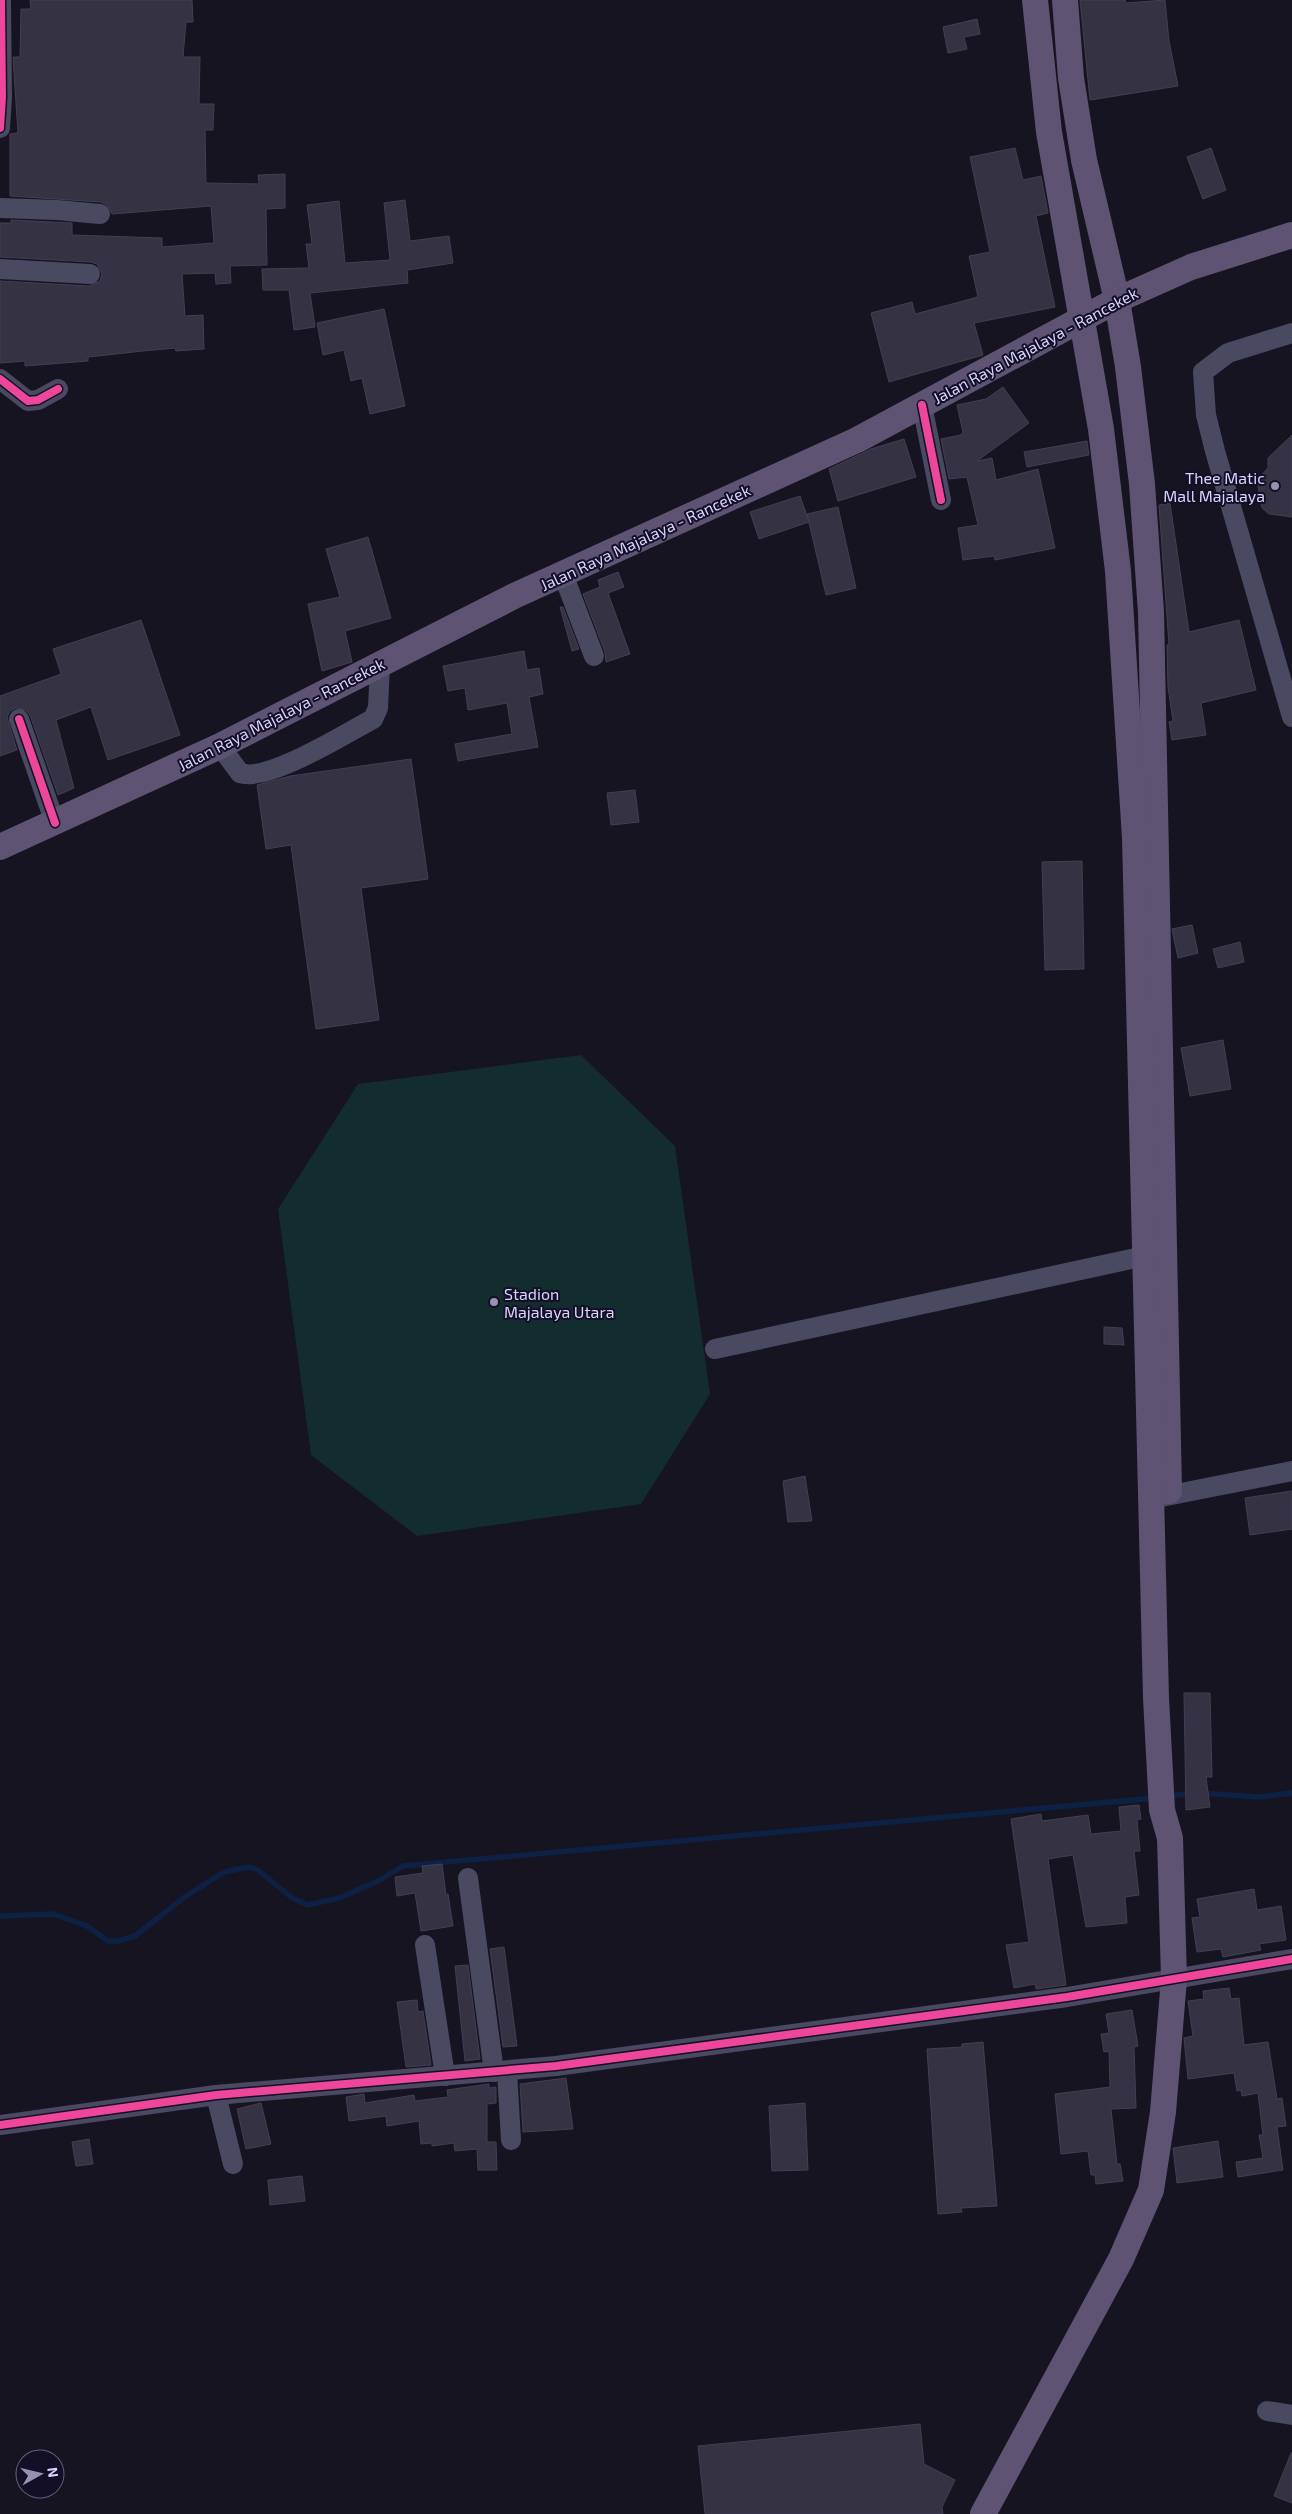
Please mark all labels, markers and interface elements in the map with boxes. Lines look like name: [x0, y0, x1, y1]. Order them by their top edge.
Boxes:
street label: Jalan Raya Majalaya - Rancekek: [929, 283, 1141, 408]
place label: Thee Matic Mall Majalaya: [1163, 468, 1265, 506]
street label: Jalan Raya Majalaya - Rancekek: [537, 480, 753, 595]
marker: Thee Matic Mall Majalaya: [1269, 480, 1281, 492]
street label: Jalan Raya Majalaya - Rancekek: [174, 653, 388, 775]
place label: Stadion Majalaya Utara: [504, 1284, 615, 1322]
marker: Stadion Majalaya Utara: [488, 1296, 500, 1308]
north arrow: [15, 2449, 65, 2499]
text: N: [44, 2466, 62, 2478]

